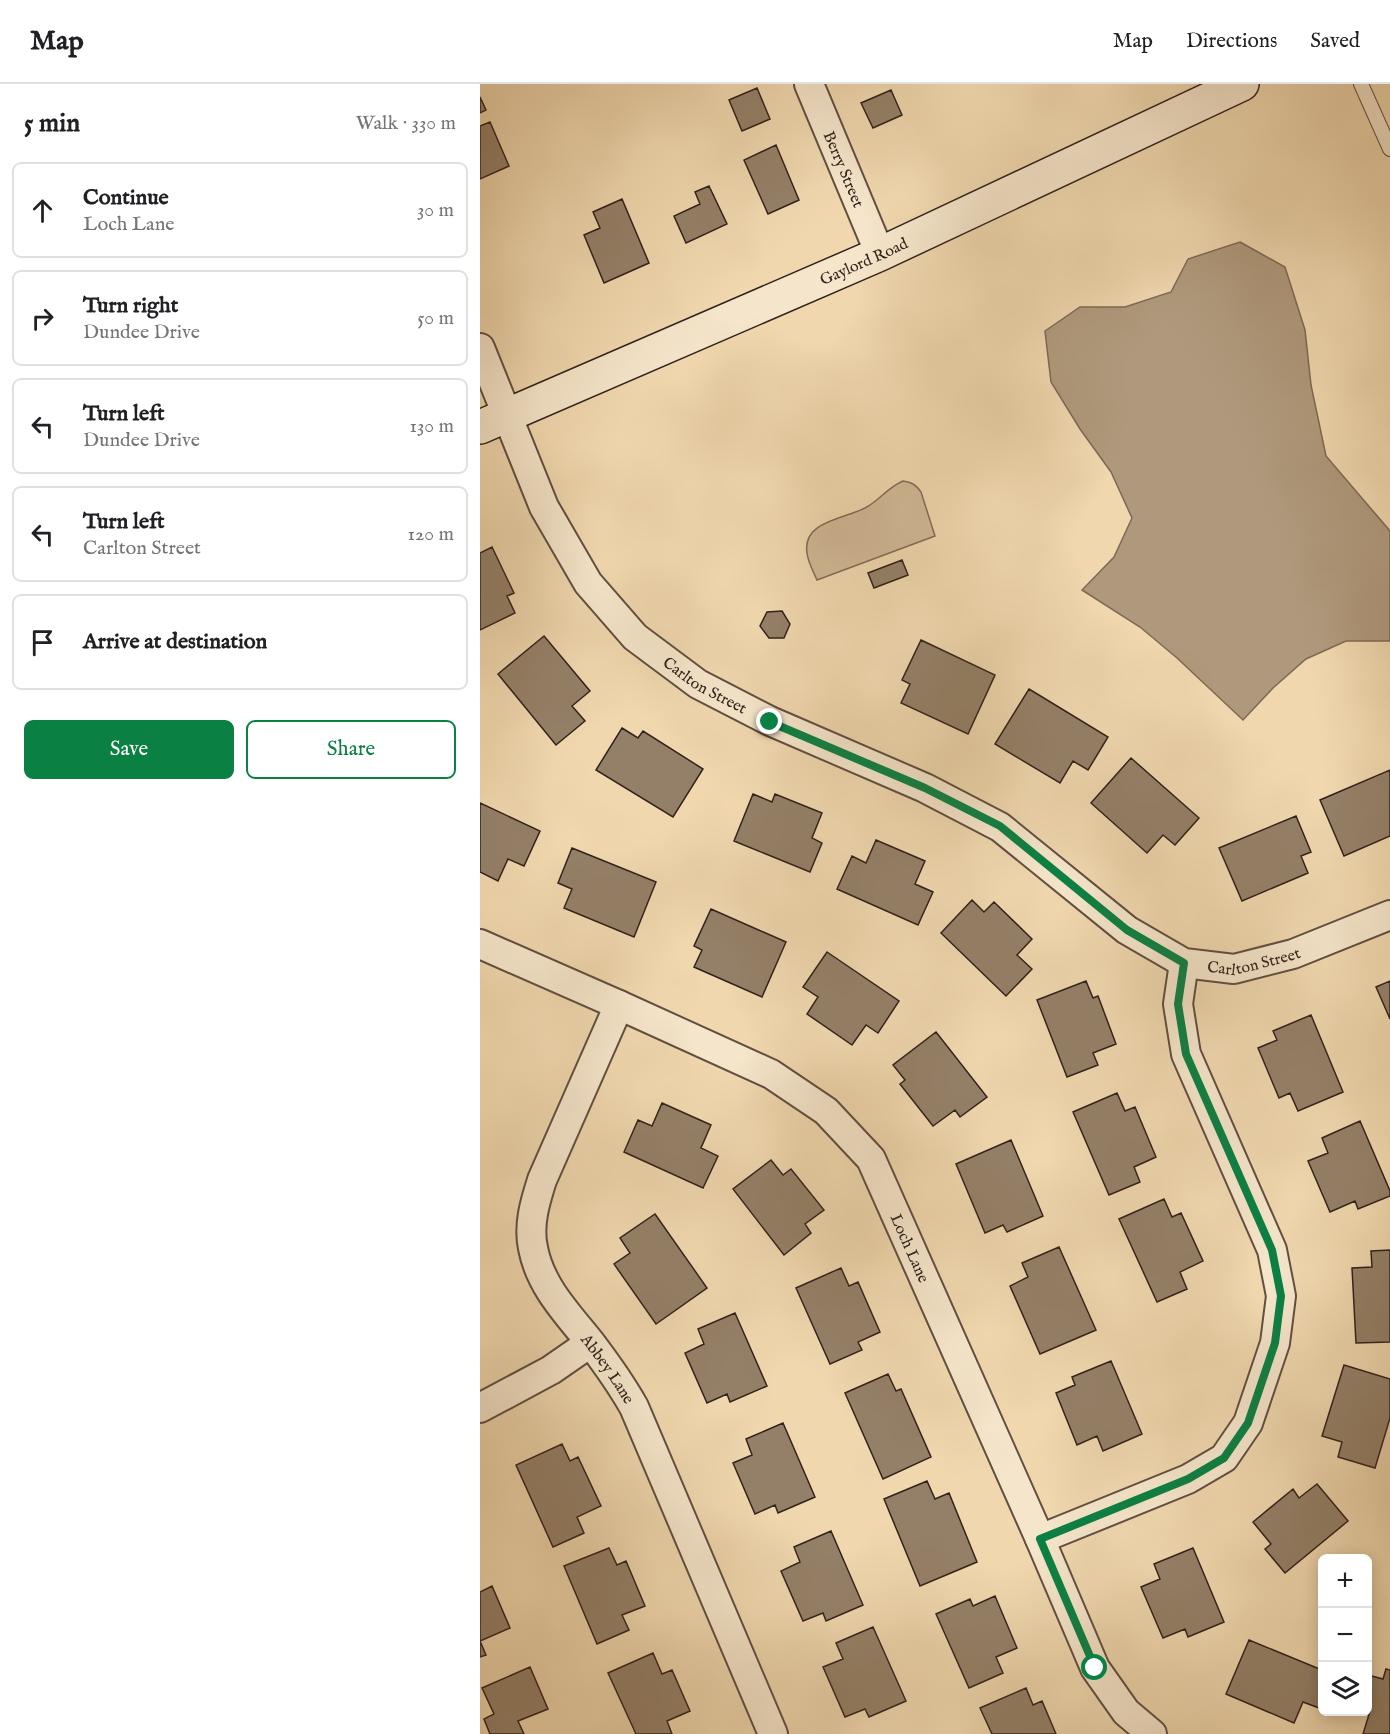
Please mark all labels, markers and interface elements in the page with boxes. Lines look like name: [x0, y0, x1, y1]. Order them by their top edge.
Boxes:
text: Map: [30, 24, 84, 59]
text: Map: [1113, 28, 1153, 55]
text: Directions: [1186, 28, 1277, 55]
text: Saved: [1310, 28, 1360, 55]
text: 5 min: [24, 107, 80, 140]
text: Walk · 330 m: [356, 111, 456, 136]
street label: Berry Street: [818, 129, 868, 211]
text: Continue: [83, 184, 169, 212]
icon: ahead: [26, 194, 59, 227]
text: 30 m: [417, 198, 454, 223]
text: Loch Lane: [83, 212, 174, 237]
street label: Gaylord Road: [817, 234, 912, 291]
text: Turn right: [83, 292, 178, 320]
icon: right: [26, 302, 59, 335]
text: 50 m: [417, 306, 454, 331]
text: Dundee Drive: [83, 320, 200, 345]
text: Turn left: [83, 400, 165, 428]
icon: left: [26, 410, 59, 443]
text: 130 m: [409, 414, 454, 439]
text: Dundee Drive: [83, 428, 200, 453]
text: Turn left: [83, 508, 165, 536]
icon: left: [26, 518, 59, 551]
text: 120 m: [408, 522, 454, 547]
text: Carlton Street: [83, 536, 201, 561]
icon: arrive: [26, 626, 59, 659]
text: Arrive at destination: [83, 628, 267, 656]
street label: Carlton Street: [658, 653, 750, 719]
route end: [756, 708, 782, 734]
button: Save: [24, 720, 234, 779]
button: Share: [246, 720, 456, 779]
street label: Carlton Street: [1206, 944, 1304, 981]
street label: Loch Lane: [885, 1211, 933, 1286]
street label: Abbey Lane: [575, 1330, 638, 1408]
map controls: [1318, 1554, 1372, 1716]
button: +: [1318, 1554, 1372, 1608]
button: −: [1318, 1608, 1372, 1662]
route start: [1081, 1654, 1107, 1680]
button: layers: [1318, 1662, 1372, 1716]

